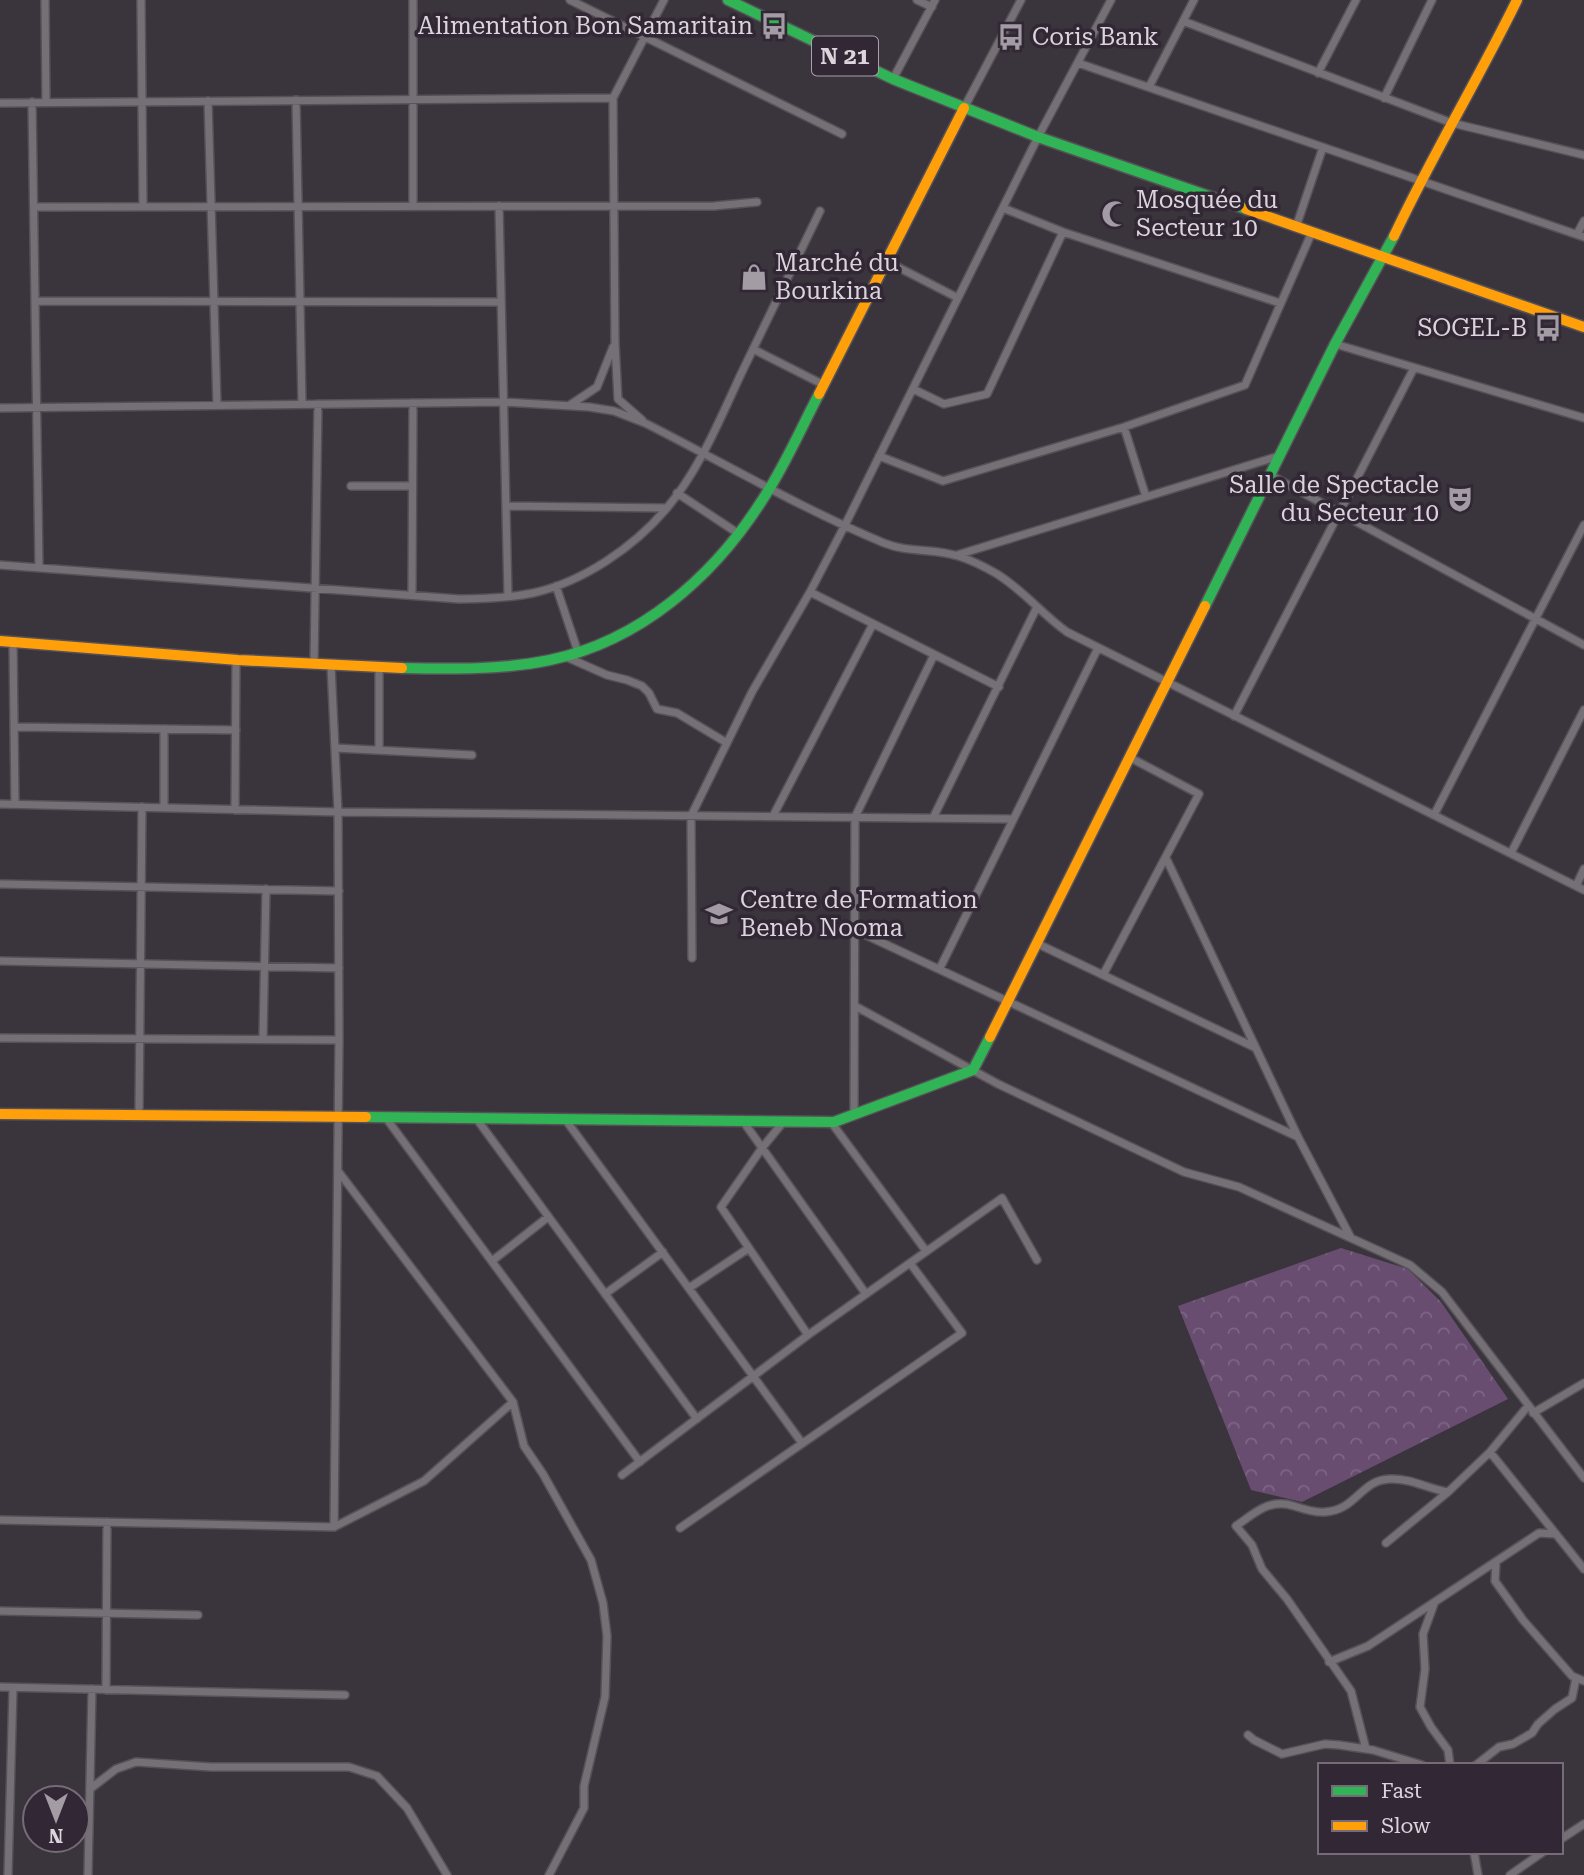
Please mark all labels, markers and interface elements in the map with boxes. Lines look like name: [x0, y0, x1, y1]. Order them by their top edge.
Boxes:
bus stop icon: Alimentation Bon Samaritain: [759, 11, 789, 41]
place label: Alimentation Bon Samaritain: [418, 12, 753, 40]
bus stop icon: Coris Bank: [996, 22, 1026, 52]
place label: Coris Bank: [1032, 23, 1158, 51]
road number: N 21: [812, 36, 878, 76]
place label: Mosquée du Secteur 10: [1136, 186, 1278, 242]
mosque icon: Mosquée du Secteur 10: [1100, 199, 1130, 229]
place label: Marché du Bourkina: [775, 249, 899, 305]
shop icon: Marché du Bourkina: [739, 262, 769, 292]
bus stop icon: SOGEL-B: [1533, 313, 1563, 343]
place label: SOGEL-B: [1418, 314, 1527, 342]
place label: Salle de Spectacle du Secteur 10: [1229, 471, 1439, 527]
theatre icon: Salle de Spectacle du Secteur 10: [1445, 484, 1475, 514]
place label: Centre de Formation Beneb Nooma: [740, 886, 978, 942]
school or university icon: Centre de Formation Beneb Nooma: [704, 899, 734, 929]
legend: [1318, 1763, 1563, 1854]
text: Fast: [1381, 1779, 1422, 1803]
north arrow: [21, 1784, 91, 1854]
text: Slow: [1381, 1814, 1431, 1838]
text: N: [48, 1824, 63, 1847]

